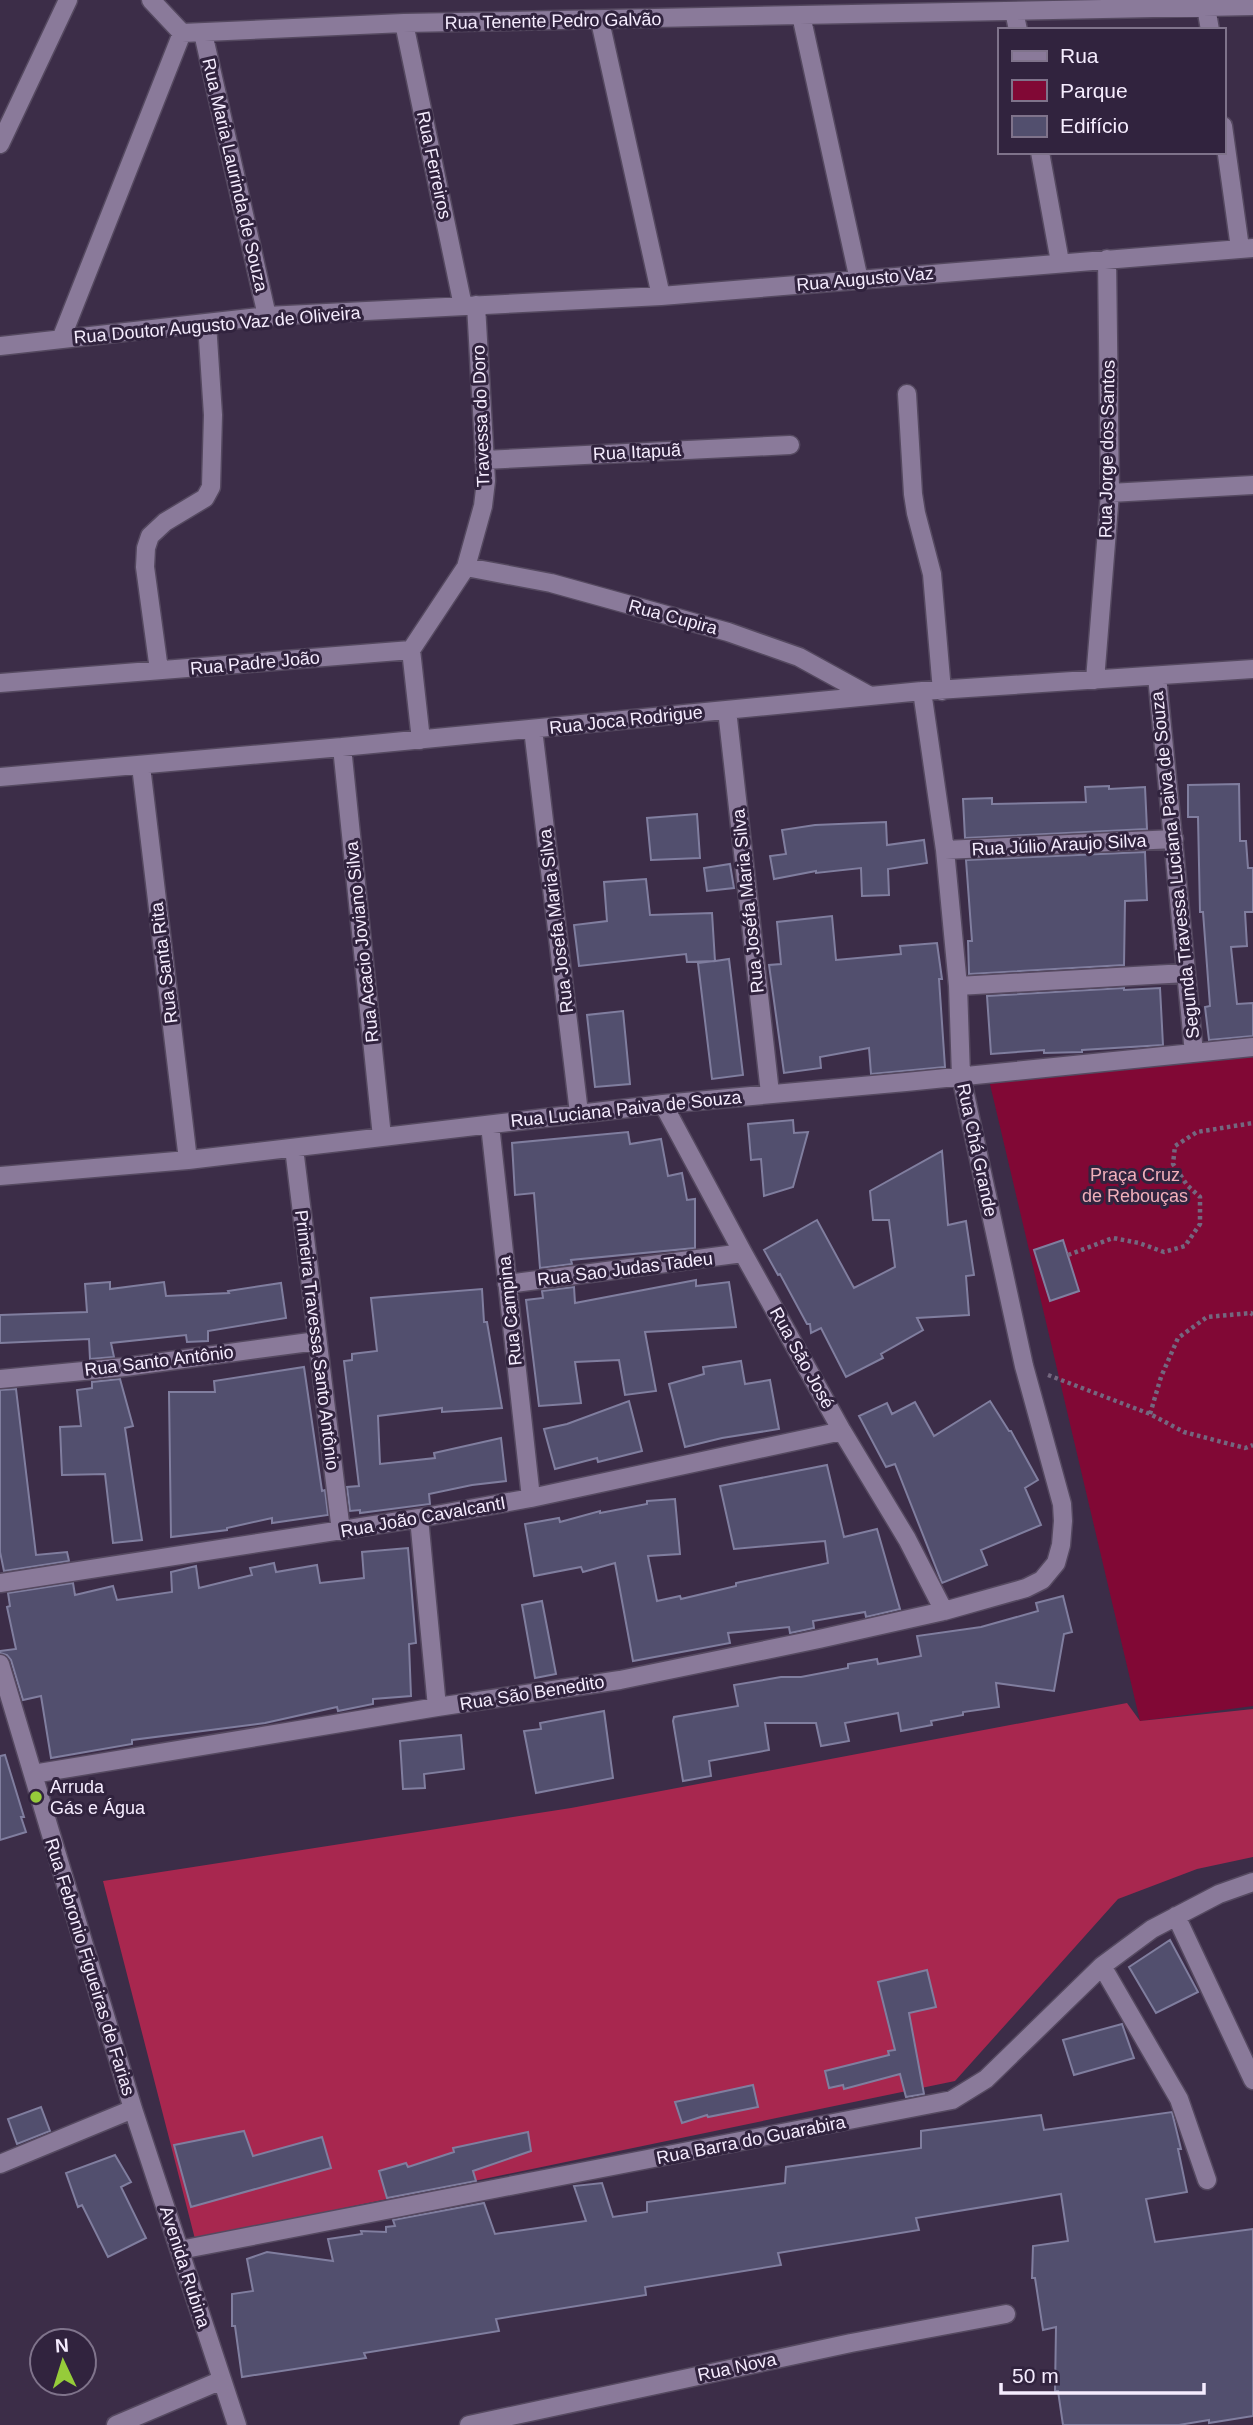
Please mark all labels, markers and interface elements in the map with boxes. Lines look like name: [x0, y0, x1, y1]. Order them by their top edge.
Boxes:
street label: Rua Tenente Pedro Galvão: [444, 9, 662, 33]
legend: [998, 28, 1225, 154]
text: Rua: [1060, 44, 1099, 67]
street label: Rua Maria Laurinda de Souza: [198, 56, 272, 295]
text: Parque: [1060, 79, 1128, 102]
street label: Rua Ferreiros: [413, 109, 455, 221]
text: Edifício: [1060, 114, 1129, 137]
street label: Rua Augusto Vaz: [796, 263, 934, 295]
street label: Rua Doutor Augusto Vaz de Oliveira: [73, 302, 362, 348]
street label: Travessa do Doro: [469, 344, 493, 488]
street label: Rua Jorge dos Santos: [1095, 360, 1119, 538]
street label: Rua Itapuã: [592, 440, 682, 464]
street label: Rua Cupira: [626, 596, 721, 639]
street label: Rua Padre João: [189, 647, 321, 679]
street label: Segunda Travessa Luciana Paiva de Souza: [1147, 689, 1203, 1040]
street label: Rua Joca Rodrigue: [548, 702, 704, 738]
street label: Rua Joséfa Maria Silva: [728, 807, 768, 994]
street label: Rua Josefa Maria Silva: [535, 827, 577, 1014]
street label: Rua Júlio Araujo Silva: [971, 830, 1148, 860]
street label: Rua Acacio Joviano Silva: [341, 839, 383, 1044]
street label: Rua Santa Rita: [147, 900, 181, 1025]
street label: Rua Chá Grande: [953, 1081, 1001, 1219]
street label: Rua Luciana Paiva de Souza: [510, 1087, 743, 1131]
park label: Praça Cruz de Rebouças: [1082, 1165, 1188, 1206]
street label: Primeira Travessa Santo Antônio: [291, 1209, 343, 1471]
street label: Rua Sao Judas Tadeu: [536, 1248, 714, 1290]
street label: Rua Campina: [494, 1254, 526, 1367]
street label: Rua São José: [766, 1304, 838, 1412]
street label: Rua Santo Antônio: [83, 1342, 235, 1380]
street label: Rua João CavalcantI: [339, 1493, 507, 1541]
street label: Rua São Benedito: [458, 1672, 606, 1714]
place label: Arruda Gás e Água: [50, 1777, 146, 1818]
marker: Arruda Gás e Água: [28, 1789, 44, 1805]
street label: Rua Febronio Figueiras de Farias: [41, 1836, 139, 2098]
street label: Rua Barra do Guarabira: [655, 2112, 848, 2168]
street label: Avenida Rubina: [156, 2204, 214, 2331]
north arrow: [28, 2327, 98, 2397]
text: N: [54, 2335, 69, 2356]
street label: Rua Nova: [696, 2349, 779, 2385]
scale bar: [1001, 2352, 1204, 2396]
text: 50 m: [1012, 2364, 1059, 2387]

